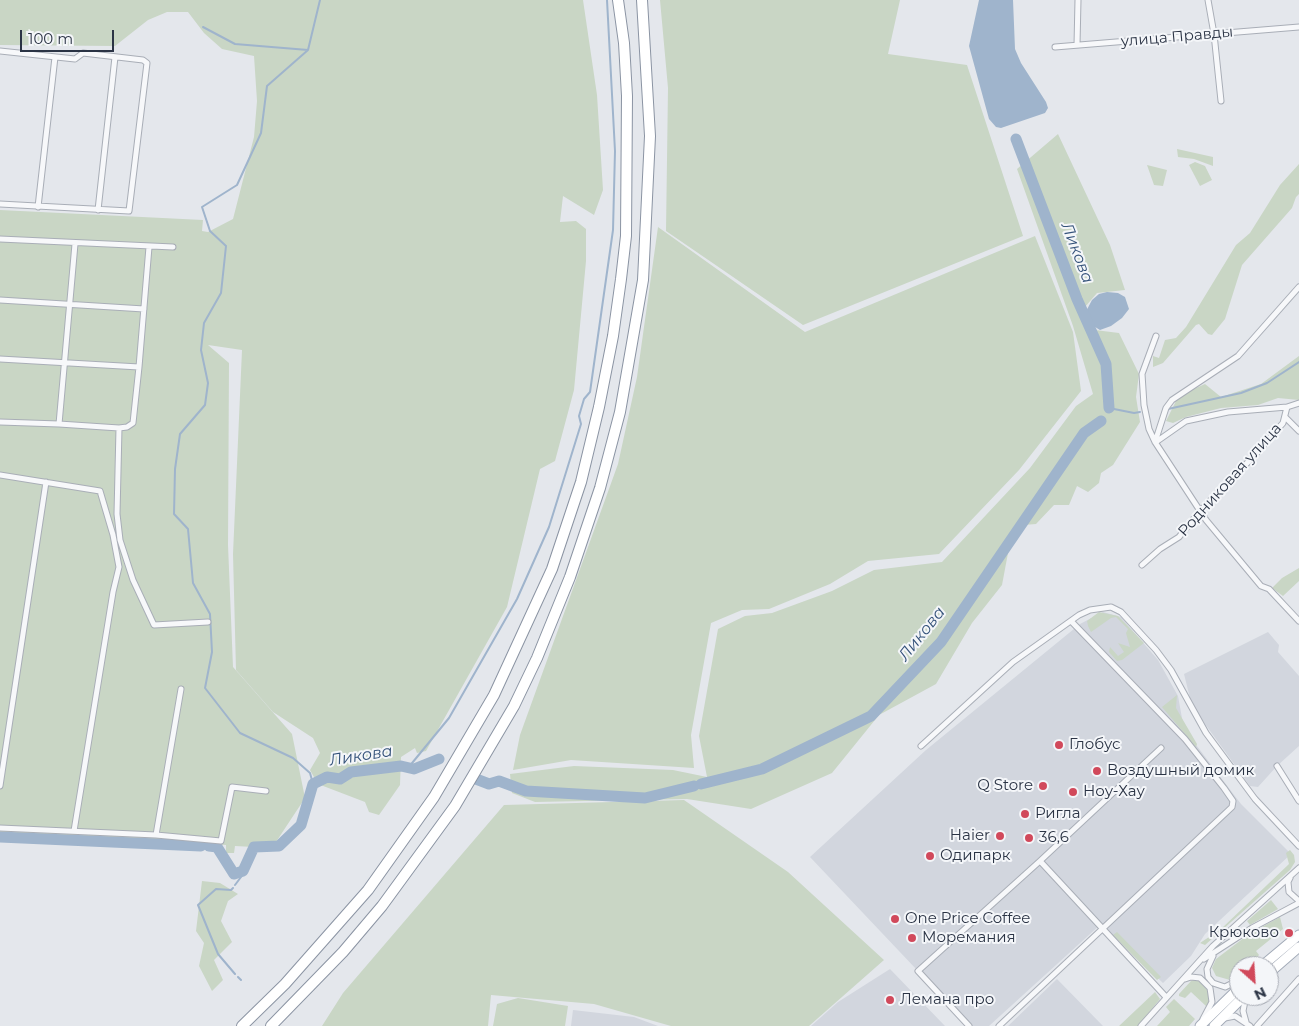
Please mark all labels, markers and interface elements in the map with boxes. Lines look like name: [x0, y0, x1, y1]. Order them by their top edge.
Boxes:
scale bar: [22, 20, 116, 52]
street label: улица Правды: [1120, 23, 1234, 51]
text: 100 m: [28, 29, 73, 48]
water label: Ликова: [1057, 220, 1097, 286]
street label: Родниковая улица: [1175, 420, 1285, 540]
water label: Ликова: [895, 603, 949, 665]
place label: Глобус: [1069, 736, 1120, 754]
marker: Глобус: [1053, 739, 1065, 751]
water label: Ликова: [328, 742, 394, 770]
place label: Воздушный домик: [1107, 762, 1254, 780]
marker: Воздушный домик: [1091, 765, 1103, 777]
place label: Q Store: [977, 777, 1033, 795]
marker: Q Store: [1037, 780, 1049, 792]
place label: Ноу-Хау: [1083, 783, 1145, 801]
marker: Ноу-Хау: [1067, 786, 1079, 798]
place label: Ригла: [1035, 805, 1080, 823]
marker: Ригла: [1019, 808, 1031, 820]
place label: Haier: [950, 827, 990, 845]
place label: 36,6: [1039, 829, 1069, 847]
marker: Haier: [994, 830, 1006, 842]
marker: 36,6: [1023, 832, 1035, 844]
place label: Одипарк: [940, 847, 1010, 865]
marker: Одипарк: [924, 850, 936, 862]
place label: One Price Coffee: [905, 910, 1030, 928]
marker: One Price Coffee: [889, 913, 901, 925]
place label: Крюково: [1209, 924, 1279, 942]
marker: Крюково: [1283, 927, 1295, 939]
place label: Моремания: [922, 929, 1016, 947]
marker: Моремания: [906, 932, 918, 944]
north arrow: [1229, 956, 1279, 1006]
text: N: [1251, 983, 1269, 1004]
place label: Лемана про: [900, 991, 994, 1009]
marker: Лемана про: [884, 994, 896, 1006]

